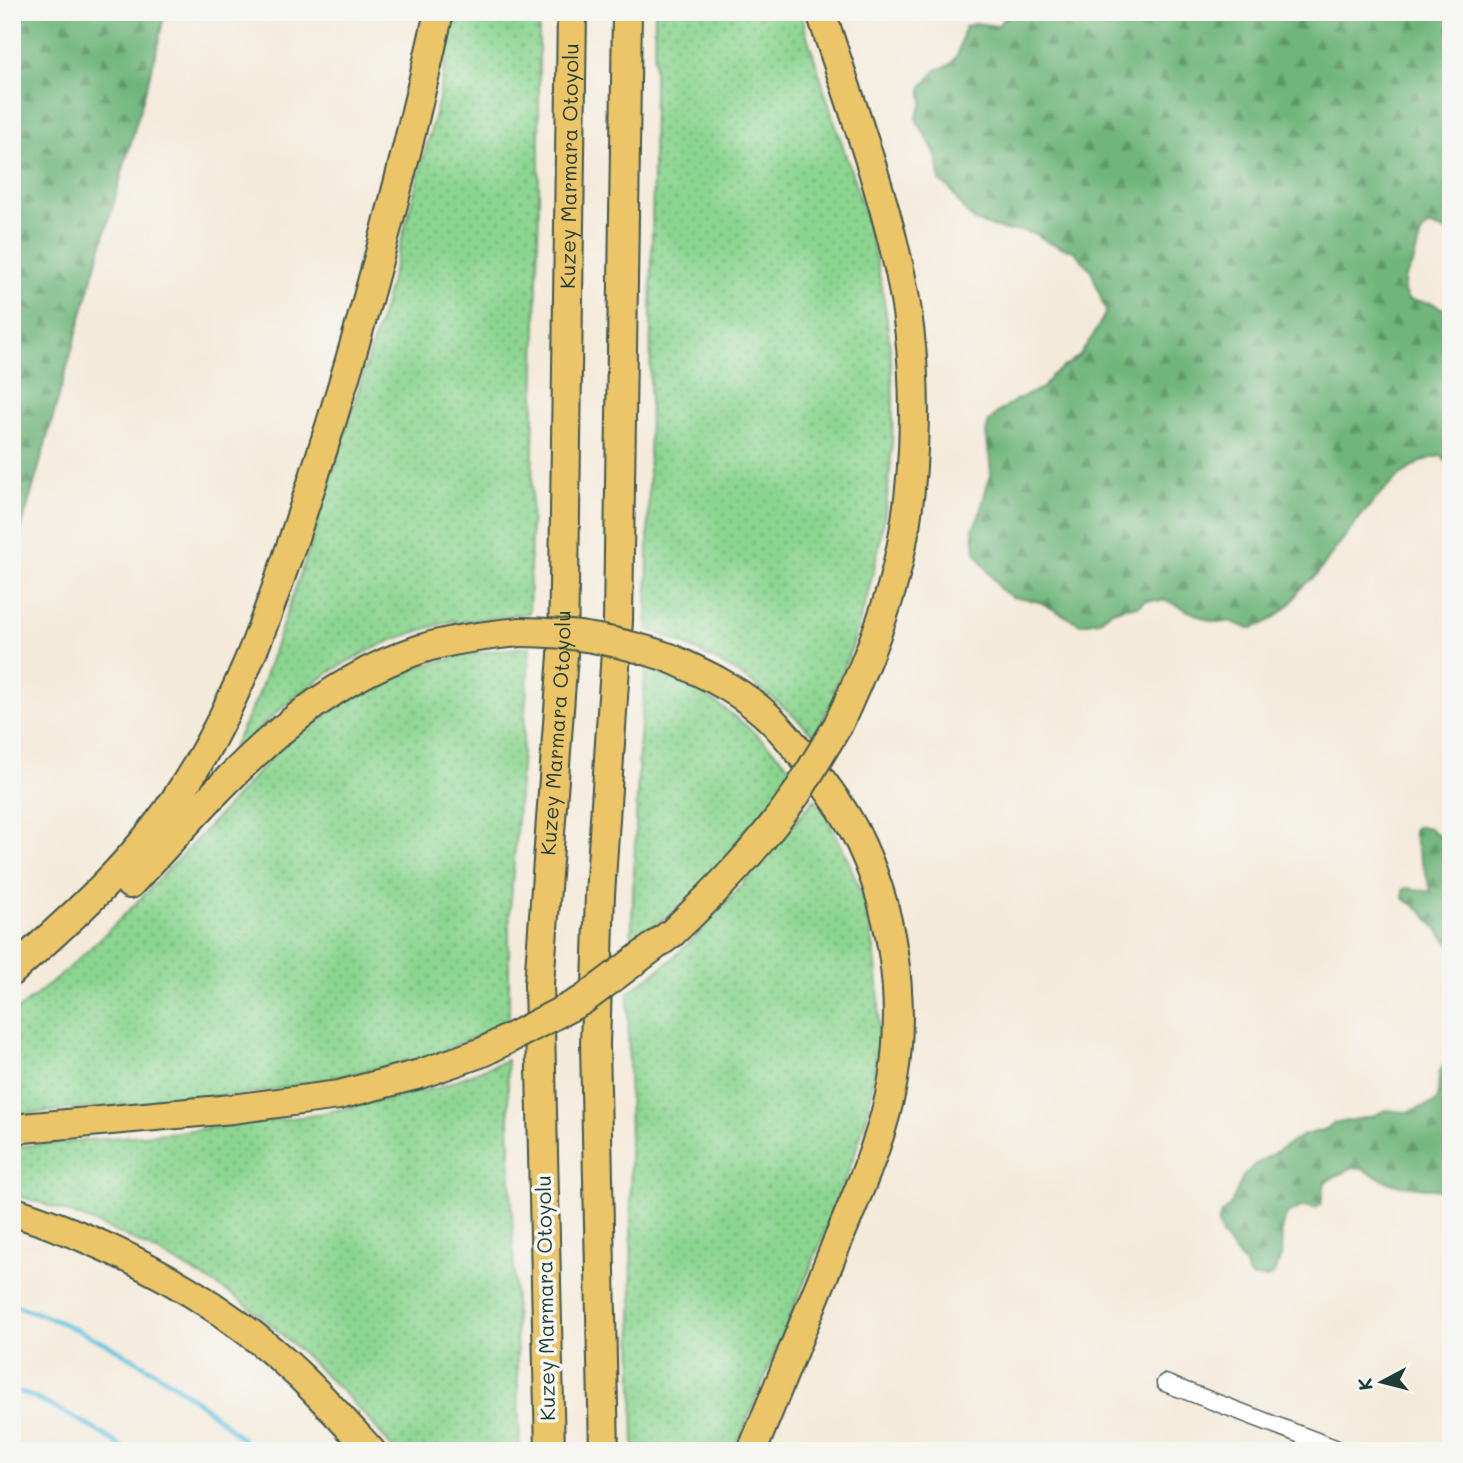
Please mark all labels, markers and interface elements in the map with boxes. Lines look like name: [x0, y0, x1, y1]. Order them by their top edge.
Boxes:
street label: Kuzey Marmara Otoyolu: [553, 43, 584, 289]
street label: Kuzey Marmara Otoyolu: [533, 610, 576, 856]
street label: Kuzey Marmara Otoyolu: [529, 1175, 560, 1421]
north arrow: [1348, 1348, 1418, 1418]
text: K: [1351, 1376, 1378, 1392]

